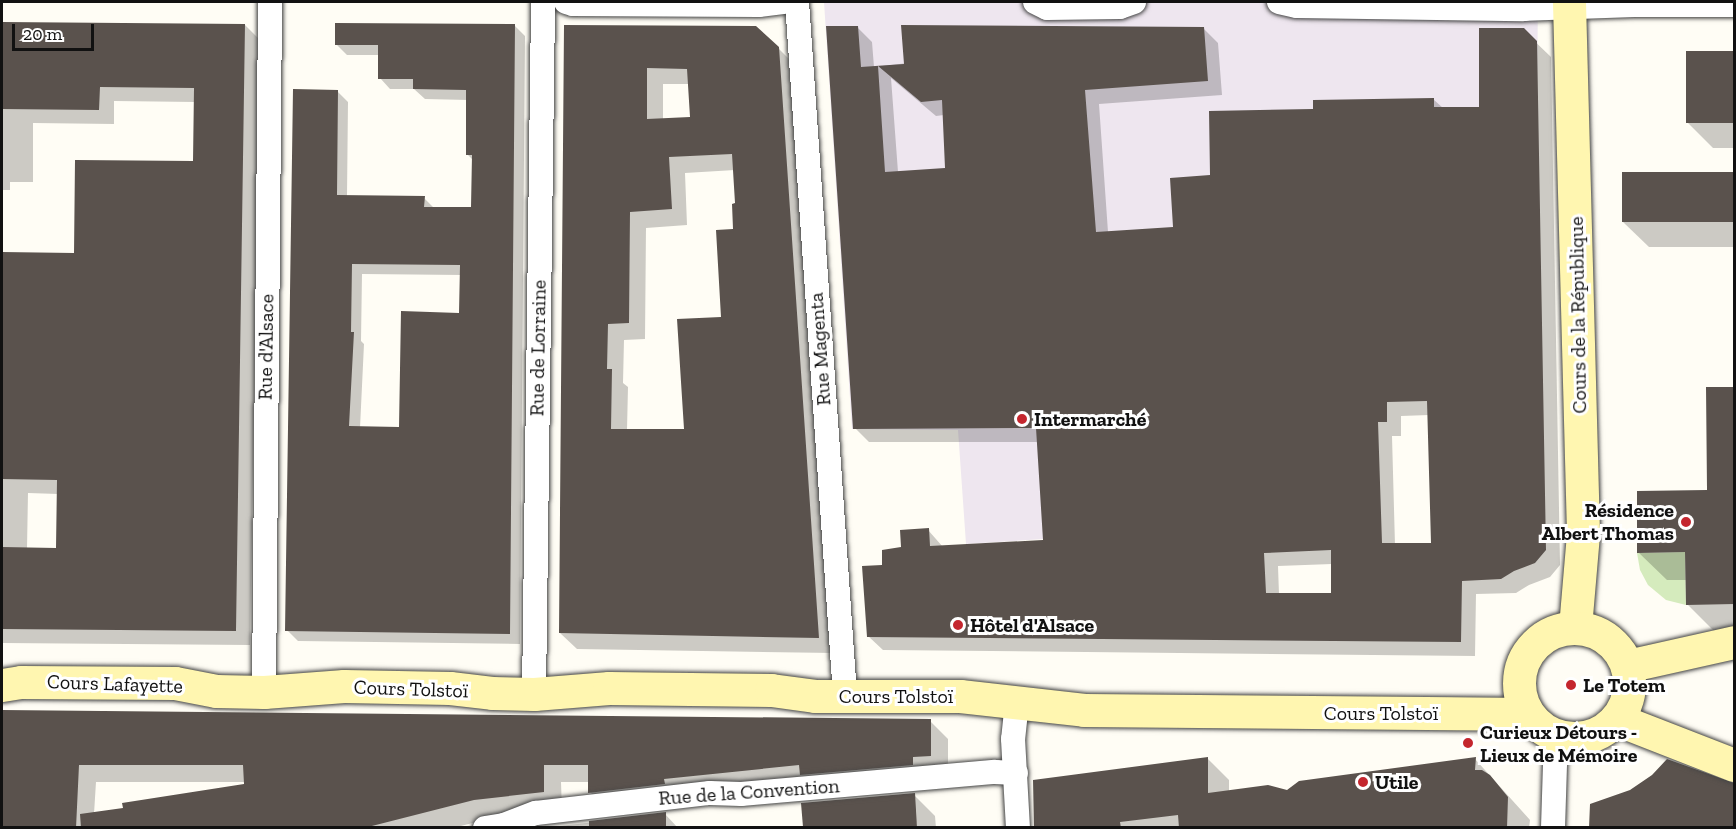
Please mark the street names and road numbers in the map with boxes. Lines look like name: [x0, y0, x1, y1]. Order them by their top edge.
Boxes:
street label: Cours de la République: [1564, 216, 1592, 414]
street label: Rue de Lorraine: [525, 280, 551, 416]
street label: Rue Magenta: [804, 292, 836, 406]
street label: Rue d'Alsace: [253, 294, 279, 400]
street label: Cours Lafayette: [47, 670, 183, 698]
street label: Cours Tolstoï: [353, 675, 469, 703]
street label: Cours Tolstoï: [839, 684, 953, 708]
street label: Cours Tolstoï: [1324, 701, 1438, 725]
street label: Rue de la Convention: [658, 774, 840, 810]

